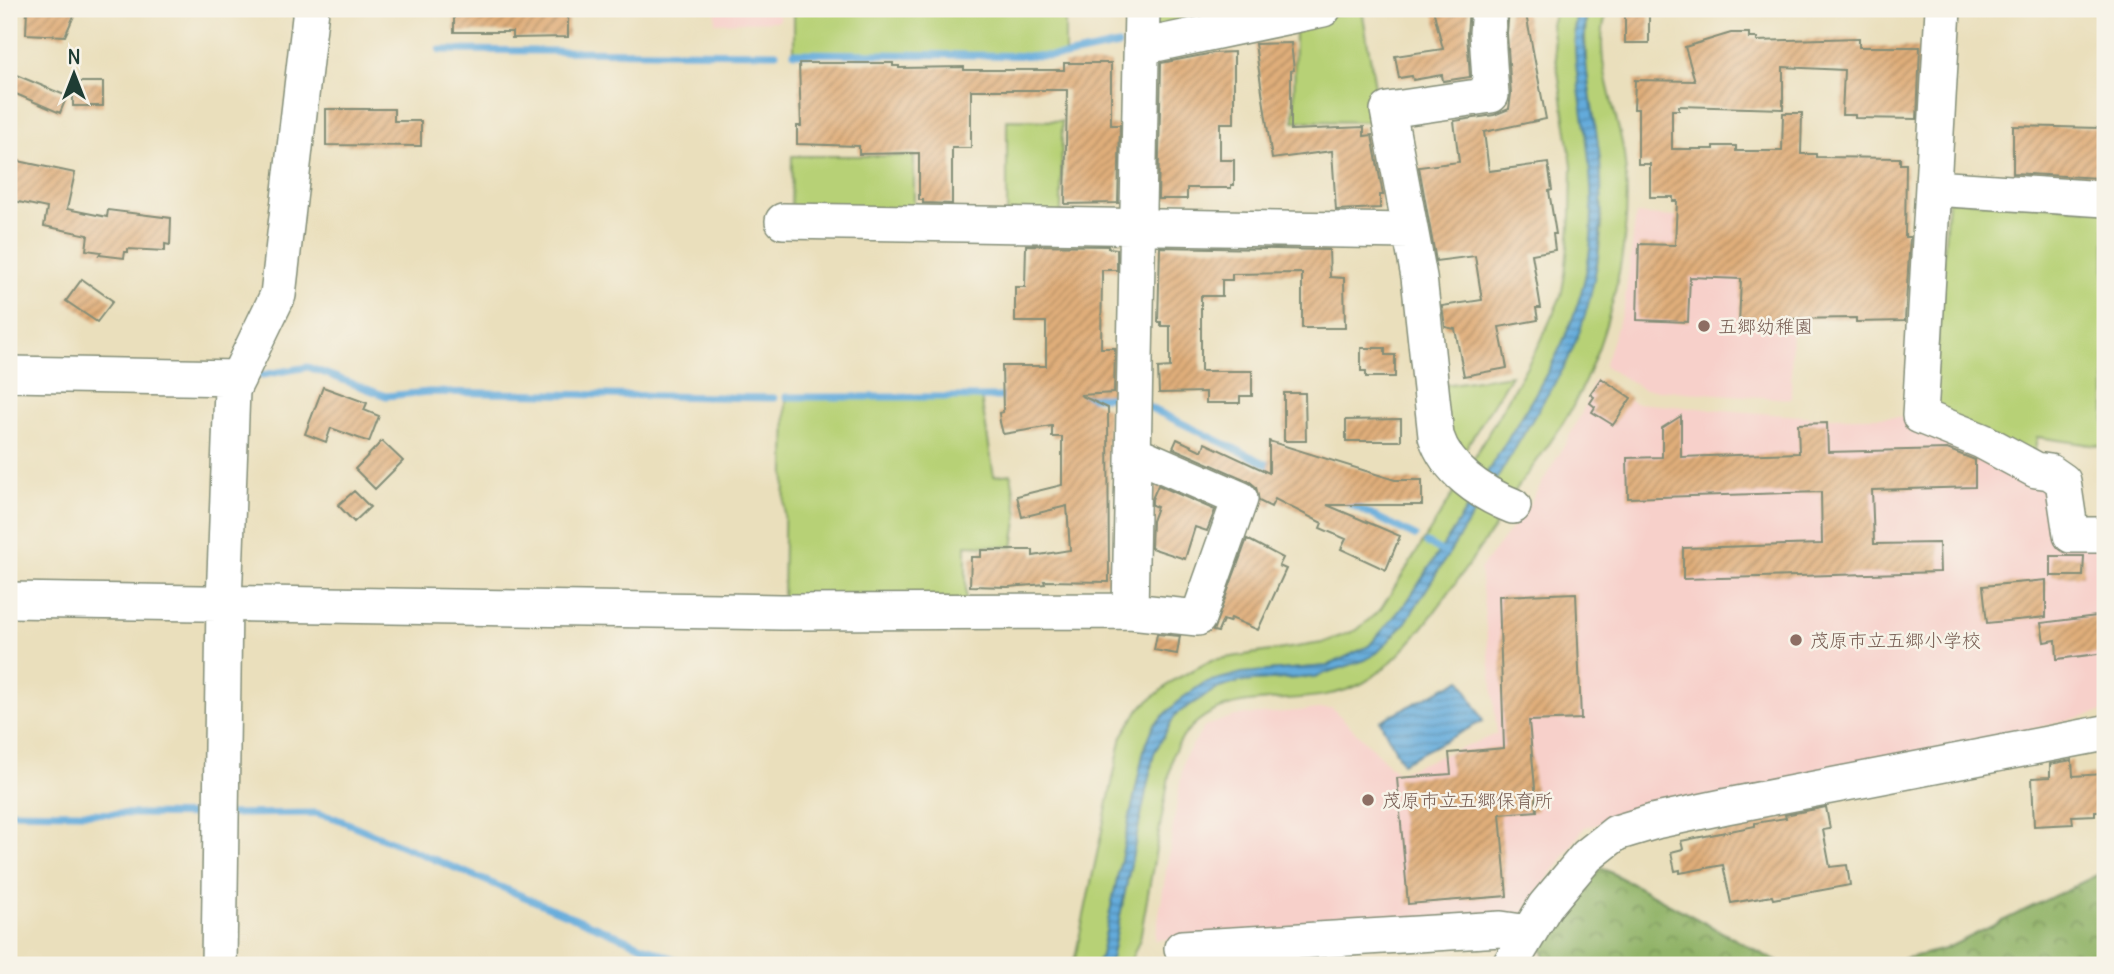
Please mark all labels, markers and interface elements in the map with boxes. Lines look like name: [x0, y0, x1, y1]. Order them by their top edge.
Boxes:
north arrow: [38, 38, 108, 108]
text: N: [67, 45, 81, 69]
place label: 五郷幼稚園: [1718, 314, 1813, 338]
marker: 五郷幼稚園: [1696, 318, 1712, 334]
place label: 茂原市立五郷小学校: [1810, 628, 1981, 652]
marker: 茂原市立五郷小学校: [1788, 632, 1804, 648]
place label: 茂原市立五郷保育所: [1382, 788, 1553, 812]
marker: 茂原市立五郷保育所: [1360, 792, 1376, 808]

